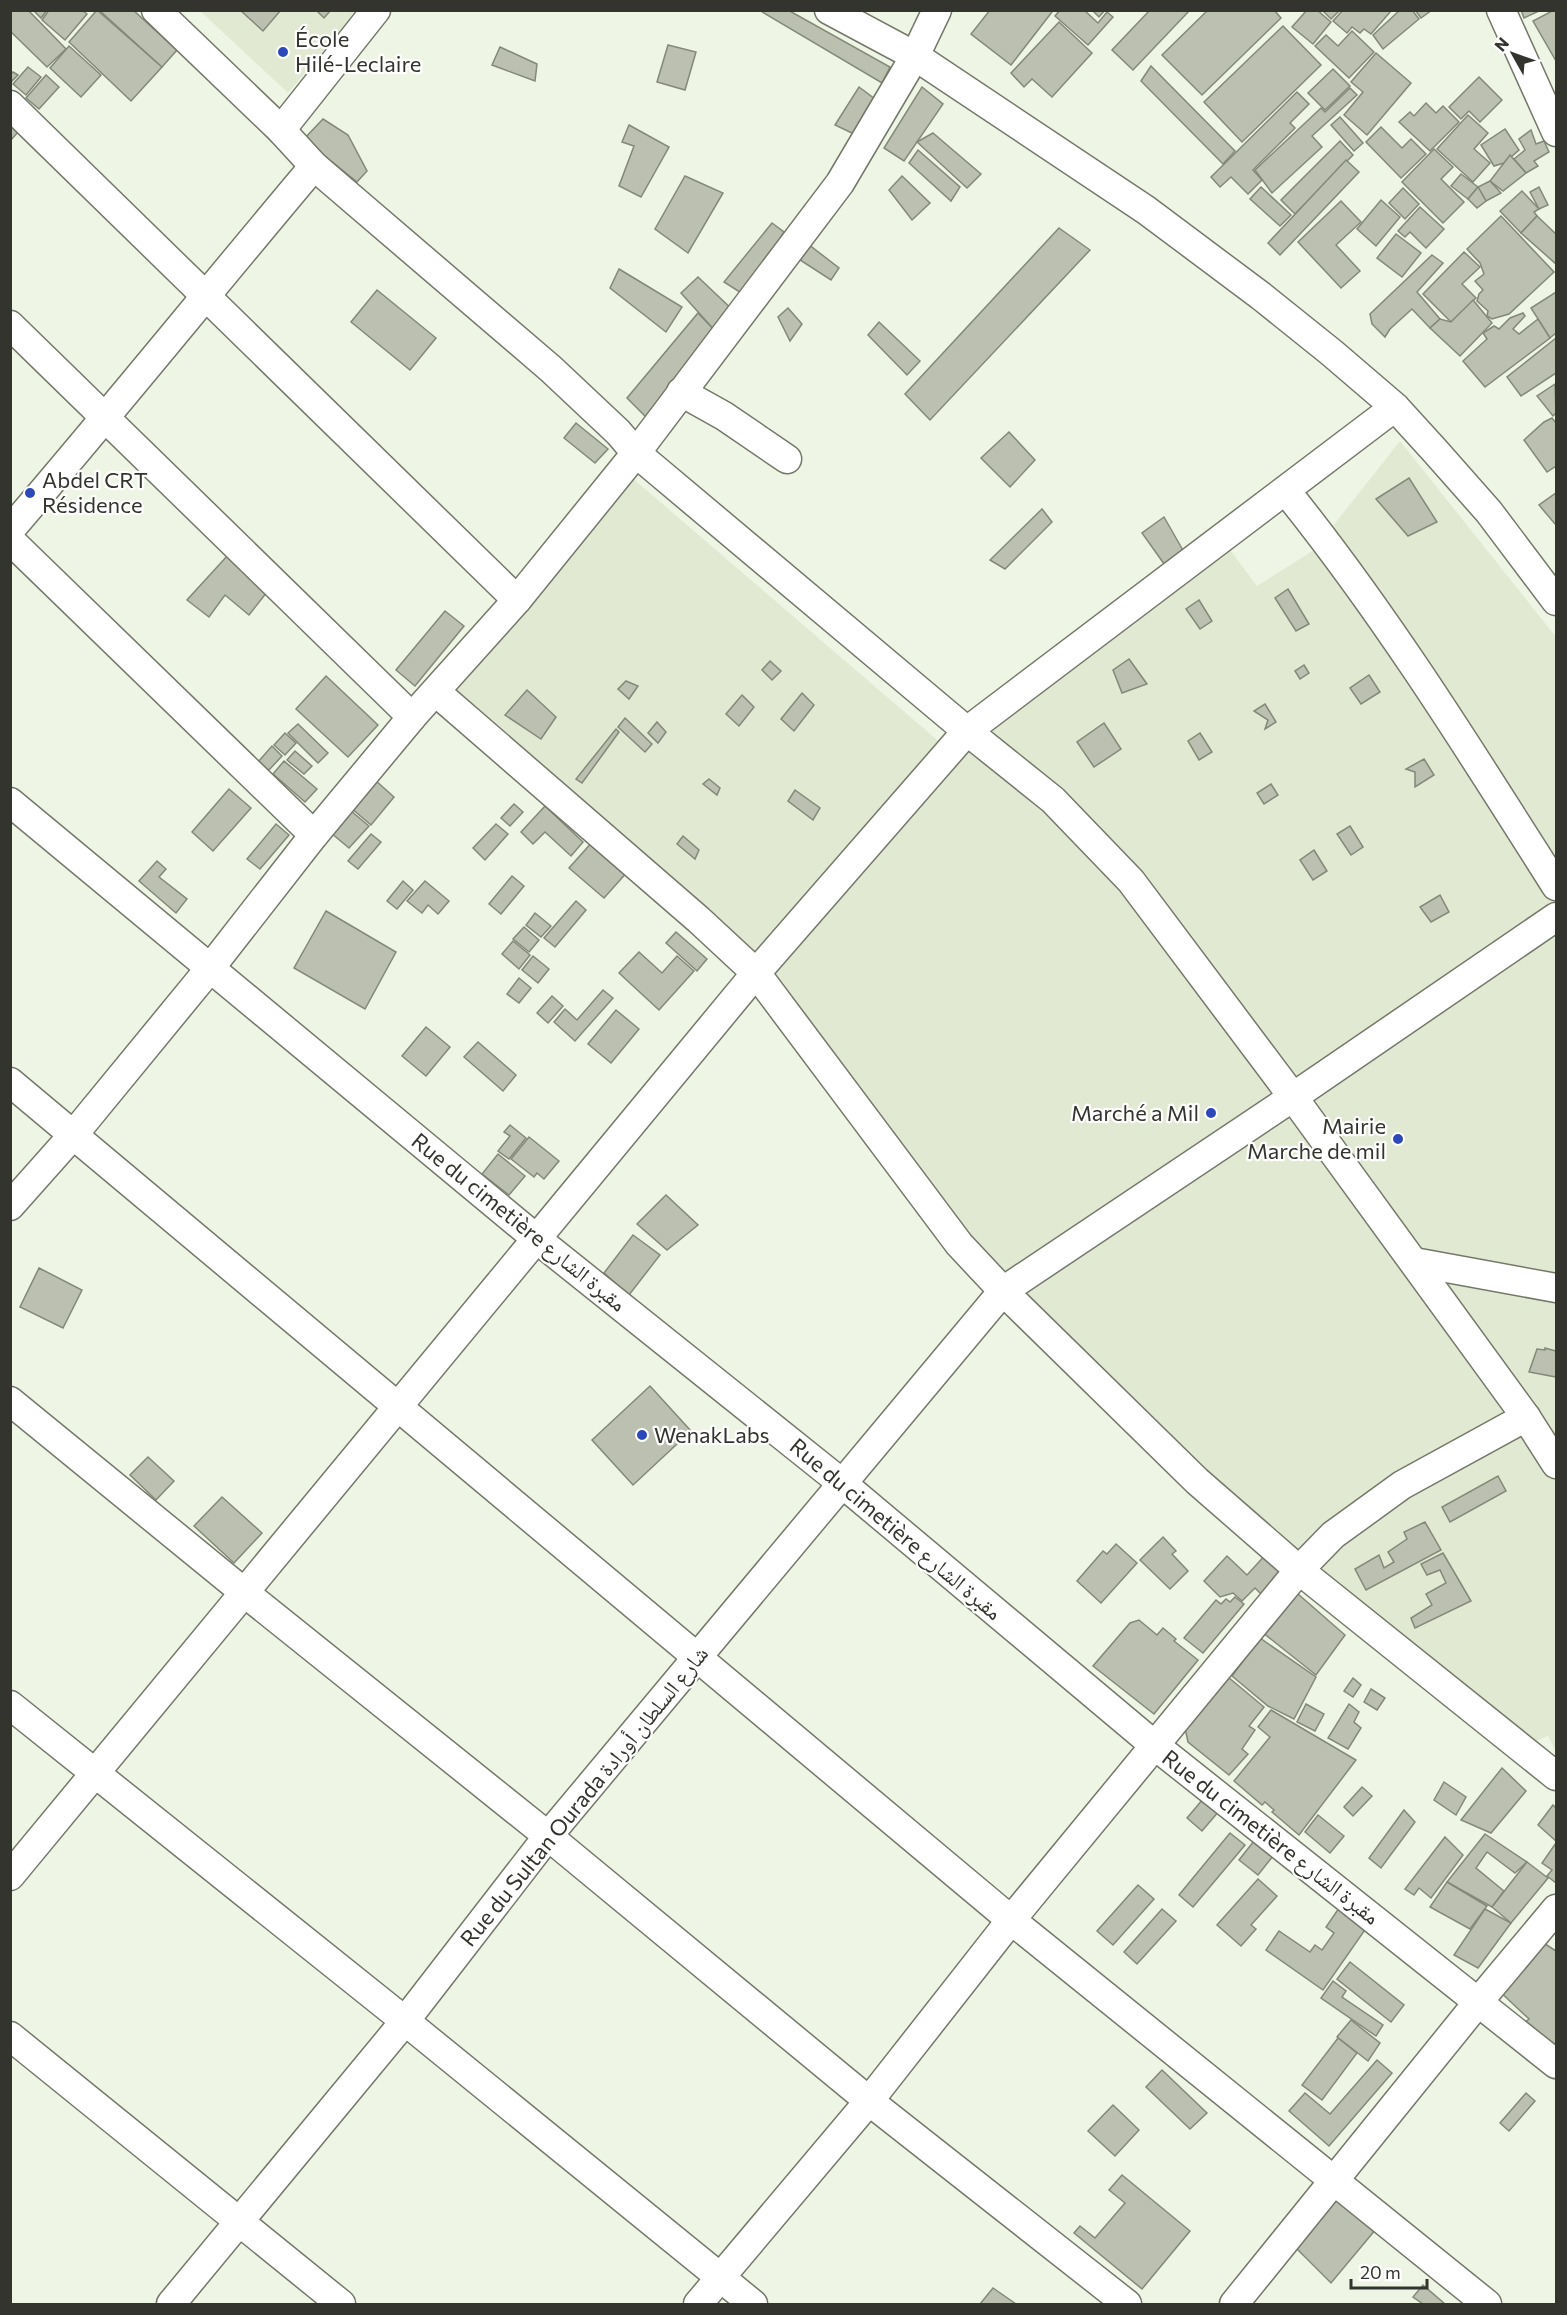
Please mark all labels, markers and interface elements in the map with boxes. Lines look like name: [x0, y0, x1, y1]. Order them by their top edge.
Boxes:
north arrow: [1483, 24, 1543, 84]
place label: École Hilé-Leclaire: [295, 25, 421, 77]
text: N: [1490, 33, 1512, 55]
marker: École Hilé-Leclaire: [276, 45, 290, 59]
place label: Abdel CRT Résidence: [42, 466, 148, 518]
marker: Abdel CRT Résidence: [23, 486, 37, 500]
place label: Marché a Mil: [1071, 1099, 1199, 1126]
marker: Marché a Mil: [1204, 1106, 1218, 1120]
place label: Mairie Marche de mil: [1247, 1112, 1386, 1164]
street label: Rue du cimetière مقبرة الشارع: [406, 1127, 632, 1317]
marker: Mairie Marche de mil: [1391, 1132, 1405, 1146]
place label: WenakLabs: [654, 1421, 769, 1448]
marker: WenakLabs: [635, 1428, 649, 1442]
street label: Rue du cimetière مقبرة الشارع: [784, 1432, 1008, 1626]
street label: Rue du Sultan Ourada شارع السلطان أورادة: [454, 1640, 714, 1952]
street label: Rue du cimetière مقبرة الشارع: [1157, 1743, 1385, 1931]
scale bar: [1351, 2252, 1428, 2290]
text: 20 m: [1360, 2261, 1401, 2283]

